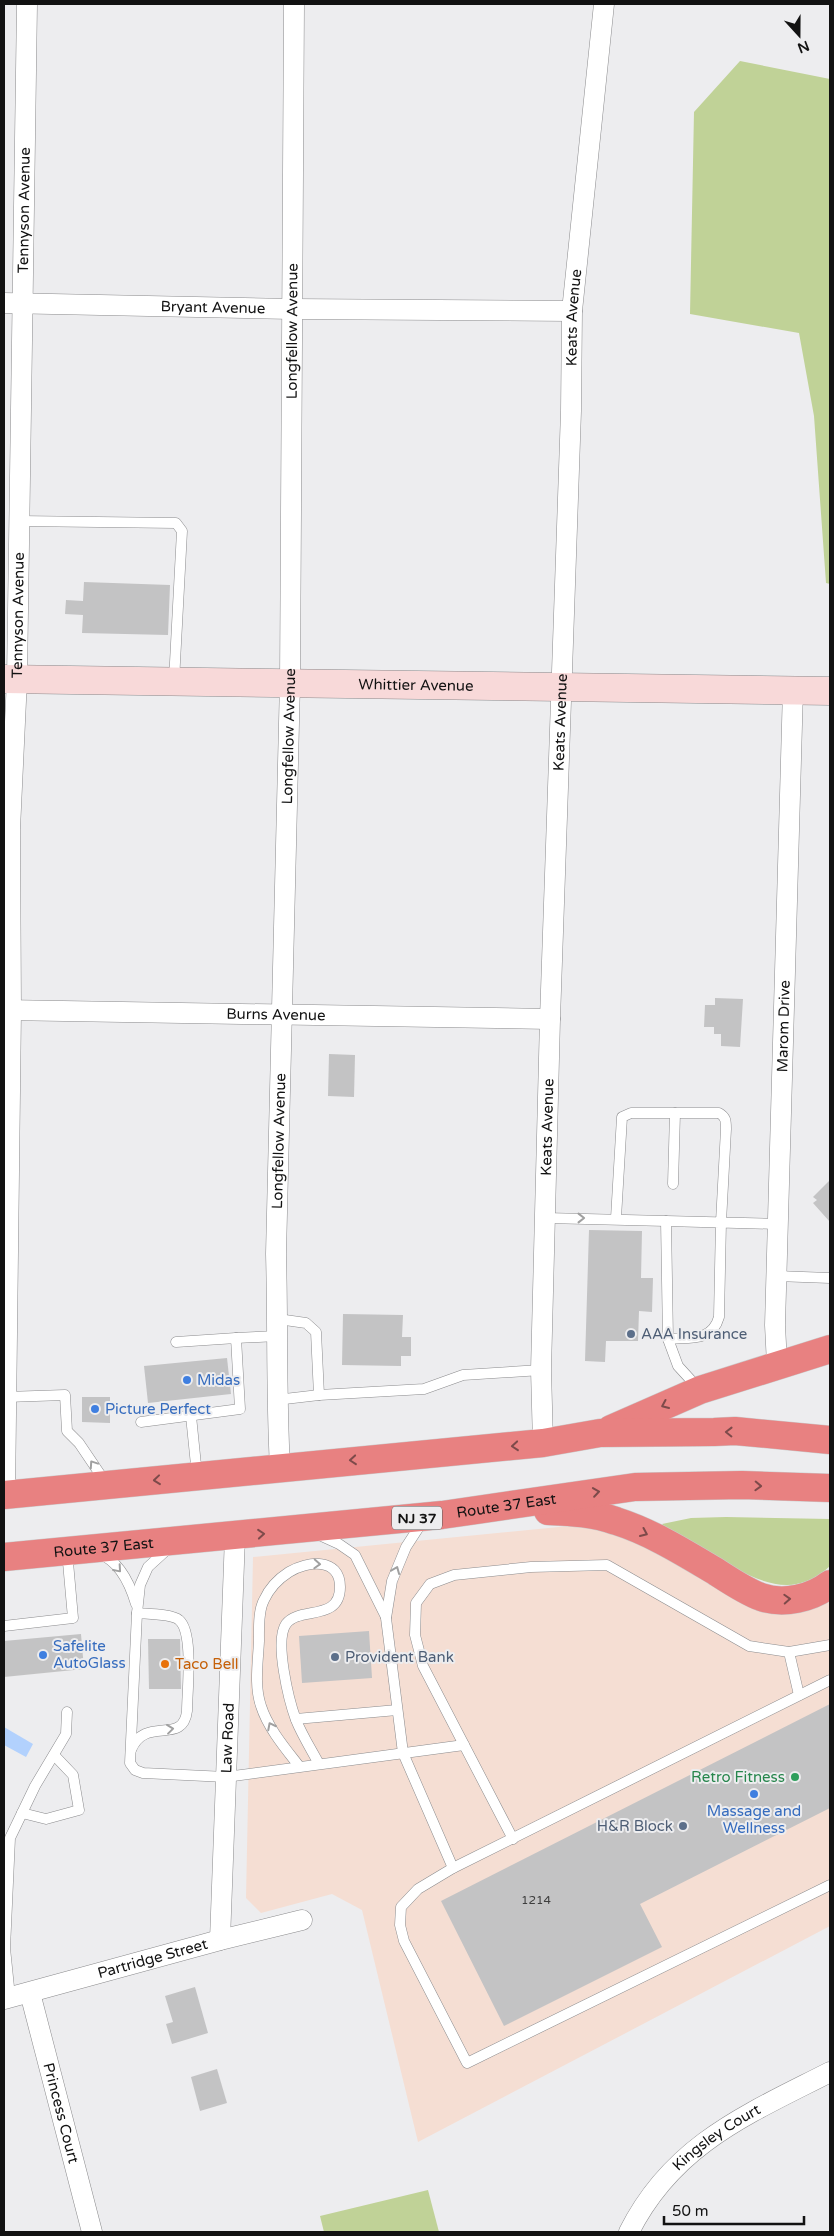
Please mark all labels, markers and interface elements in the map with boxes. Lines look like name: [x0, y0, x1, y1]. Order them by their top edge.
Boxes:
north arrow: [774, 10, 824, 60]
text: N: [795, 37, 812, 57]
street label: Tennyson Avenue: [14, 147, 34, 273]
street label: Longfellow Avenue: [283, 263, 301, 399]
street label: Keats Avenue: [562, 268, 585, 366]
street label: Bryant Avenue: [160, 297, 266, 317]
street label: Tennyson Avenue: [8, 552, 28, 678]
street label: Longfellow Avenue: [278, 668, 299, 805]
street label: Keats Avenue: [550, 673, 571, 771]
street label: Whittier Avenue: [358, 675, 474, 695]
street label: Marom Drive: [773, 980, 794, 1073]
street label: Burns Avenue: [226, 1005, 326, 1024]
street label: Longfellow Avenue: [268, 1073, 289, 1209]
street label: Keats Avenue: [537, 1078, 557, 1176]
one-way arrow: [578, 1213, 585, 1223]
place label: AAA Insurance: [641, 1325, 747, 1343]
marker: AAA Insurance: [625, 1328, 637, 1340]
place label: Midas: [197, 1371, 240, 1389]
marker: Midas: [181, 1374, 193, 1386]
one-way arrow: [661, 1398, 670, 1409]
place label: Picture Perfect: [105, 1400, 211, 1418]
marker: Picture Perfect: [89, 1403, 101, 1415]
one-way arrow: [725, 1427, 733, 1437]
one-way arrow: [511, 1440, 519, 1451]
one-way arrow: [349, 1455, 357, 1466]
one-way arrow: [90, 1460, 100, 1469]
one-way arrow: [153, 1474, 161, 1485]
one-way arrow: [755, 1481, 763, 1491]
one-way arrow: [592, 1488, 601, 1498]
street label: Route 37 East: [455, 1490, 558, 1522]
road number: NJ 37: [392, 1506, 442, 1530]
one-way arrow: [639, 1527, 648, 1537]
one-way arrow: [258, 1528, 266, 1539]
street label: Route 37 East: [53, 1534, 155, 1561]
one-way arrow: [313, 1559, 321, 1569]
one-way arrow: [113, 1564, 122, 1573]
one-way arrow: [390, 1566, 400, 1575]
one-way arrow: [783, 1594, 791, 1605]
place label: Safelite AutoGlass: [53, 1637, 126, 1672]
place label: Provident Bank: [345, 1648, 454, 1666]
marker: Safelite AutoGlass: [37, 1649, 49, 1661]
marker: Provident Bank: [329, 1651, 341, 1663]
place label: Taco Bell: [175, 1655, 239, 1673]
marker: Taco Bell: [159, 1658, 171, 1670]
street label: Law Road: [217, 1703, 238, 1774]
one-way arrow: [267, 1723, 277, 1732]
one-way arrow: [166, 1724, 174, 1735]
place label: Retro Fitness: [691, 1768, 785, 1786]
marker: Retro Fitness: [789, 1771, 801, 1783]
marker: Massage and Wellness: [748, 1788, 760, 1800]
place label: Massage and Wellness: [707, 1802, 801, 1837]
place label: H&R Block: [597, 1817, 673, 1835]
marker: H&R Block: [677, 1820, 689, 1832]
house number: 1214: [521, 1893, 552, 1907]
street label: Partridge Street: [95, 1935, 210, 1982]
street label: Princess Court: [39, 2061, 83, 2166]
street label: Kingsley Court: [669, 2100, 764, 2174]
scale bar: [664, 2194, 804, 2226]
text: 50 m: [672, 2202, 709, 2220]

